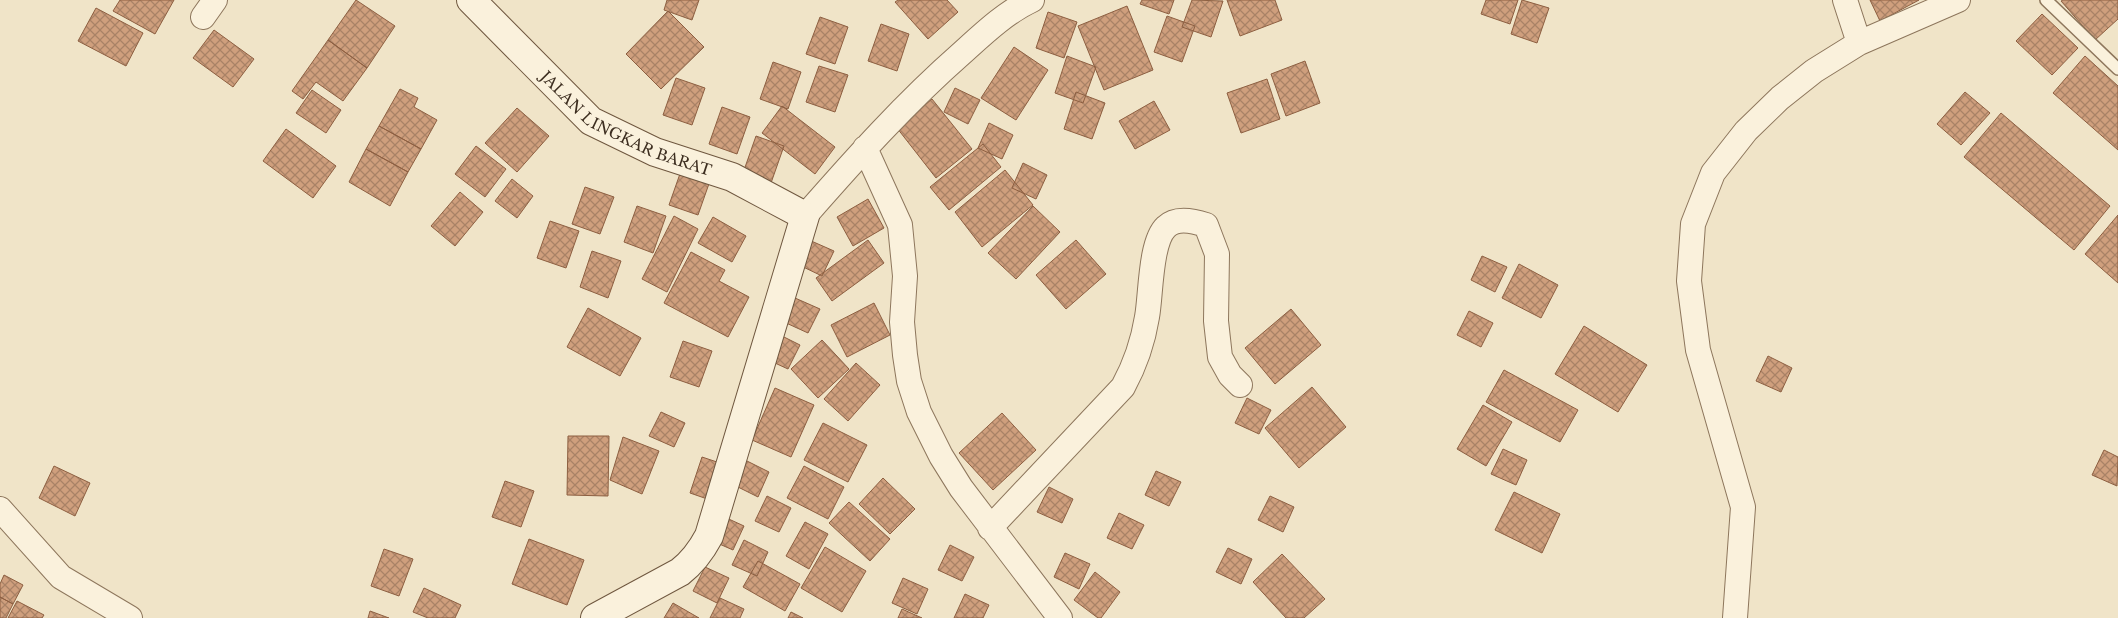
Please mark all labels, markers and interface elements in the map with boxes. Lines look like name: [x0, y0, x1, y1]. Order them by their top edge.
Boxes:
street label: JALAN LINGKAR BARAT: [536, 65, 714, 179]

